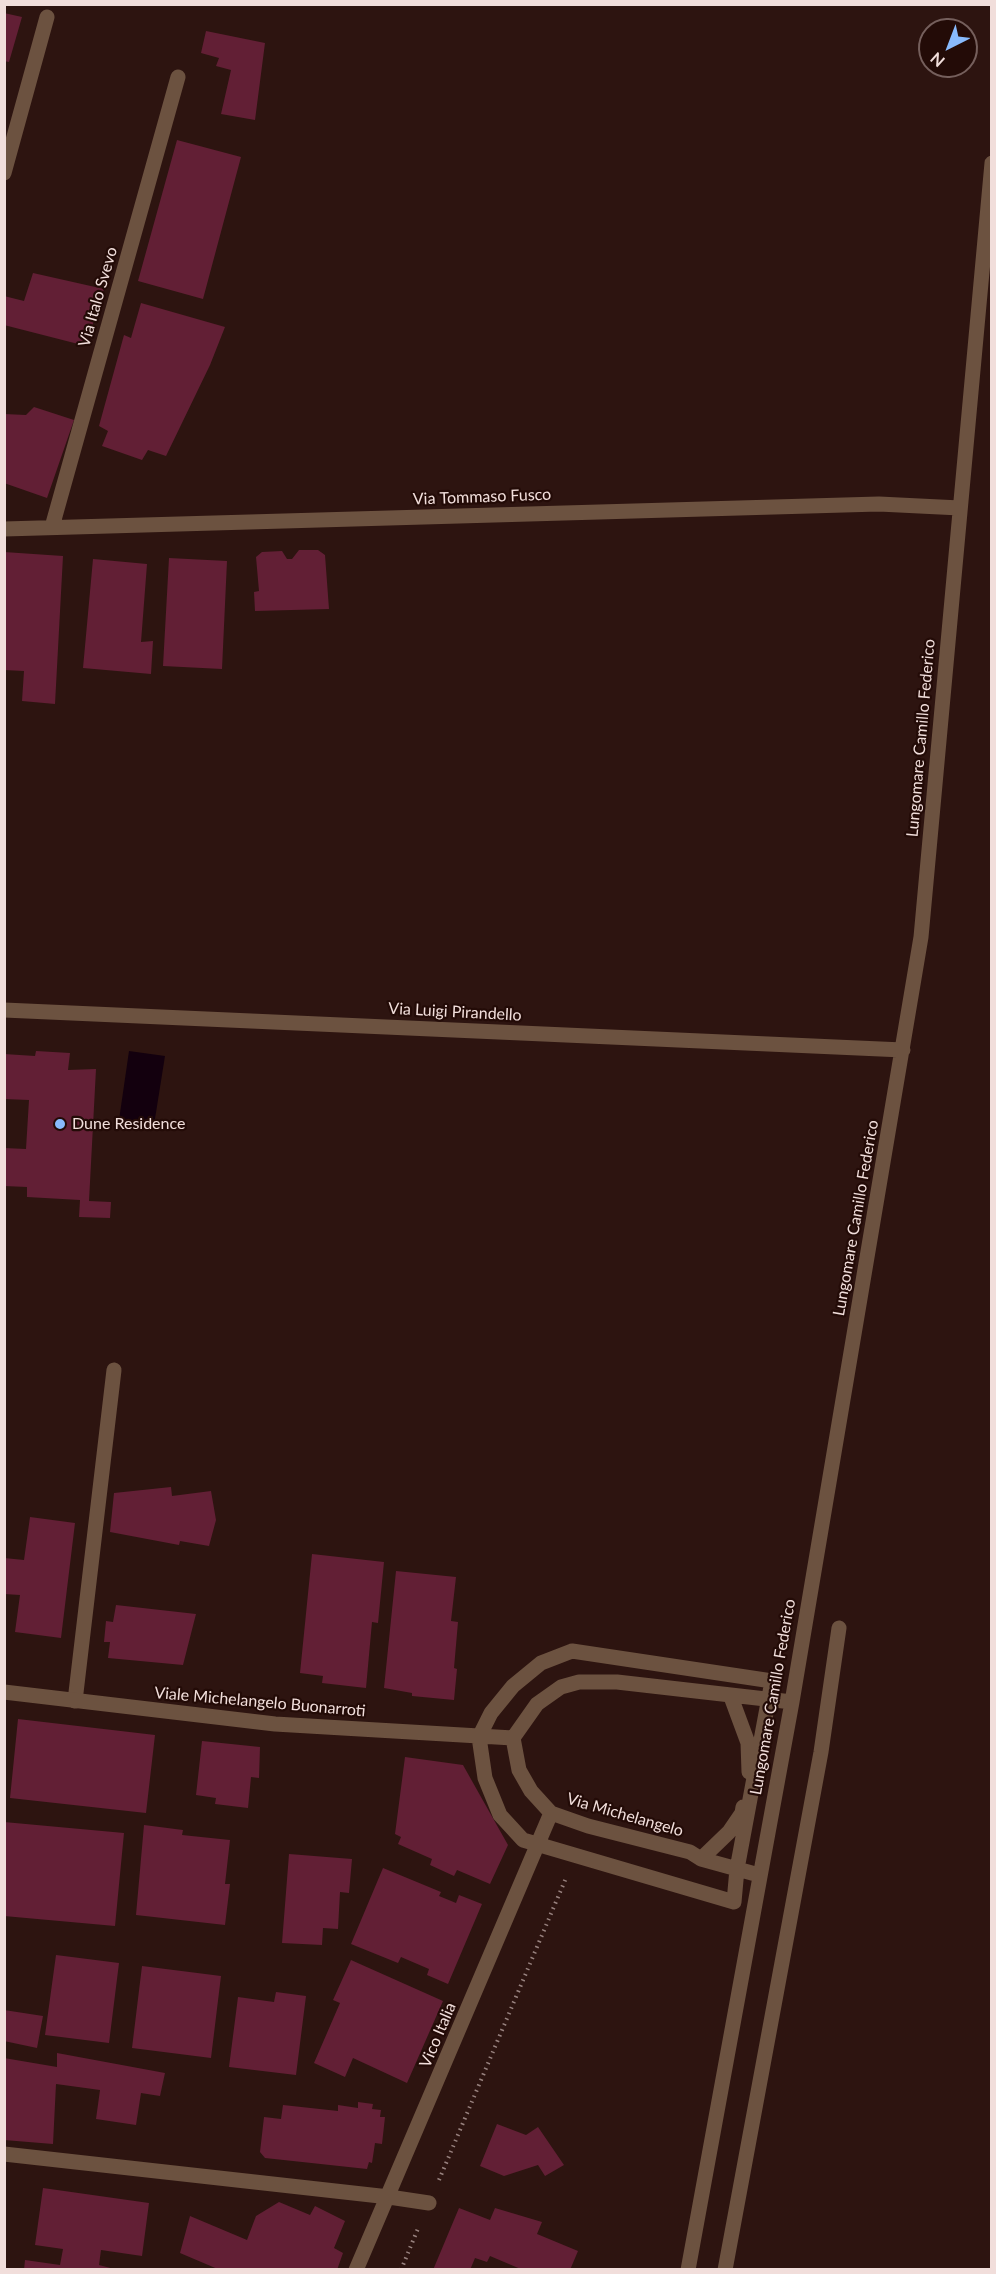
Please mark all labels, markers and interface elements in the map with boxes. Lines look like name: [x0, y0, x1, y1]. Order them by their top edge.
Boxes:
north arrow: [918, 18, 978, 78]
text: N: [926, 49, 948, 71]
street label: Via Italo Svevo: [75, 245, 121, 349]
street label: Via Tommaso Fusco: [412, 485, 552, 509]
street label: Lungomare Camillo Federico: [903, 638, 939, 838]
street label: Via Luigi Pirandello: [388, 999, 522, 1025]
place label: Dune Residence: [72, 1114, 185, 1134]
marker: Dune Residence: [53, 1117, 67, 1131]
street label: Lungomare Camillo Federico: [829, 1118, 883, 1318]
street label: Lungomare Camillo Federico: [746, 1597, 800, 1797]
street label: Viale Michelangelo Buonarroti: [154, 1683, 366, 1721]
street label: Via Michelangelo: [564, 1789, 686, 1841]
street label: Vico Italia: [416, 2000, 460, 2070]

